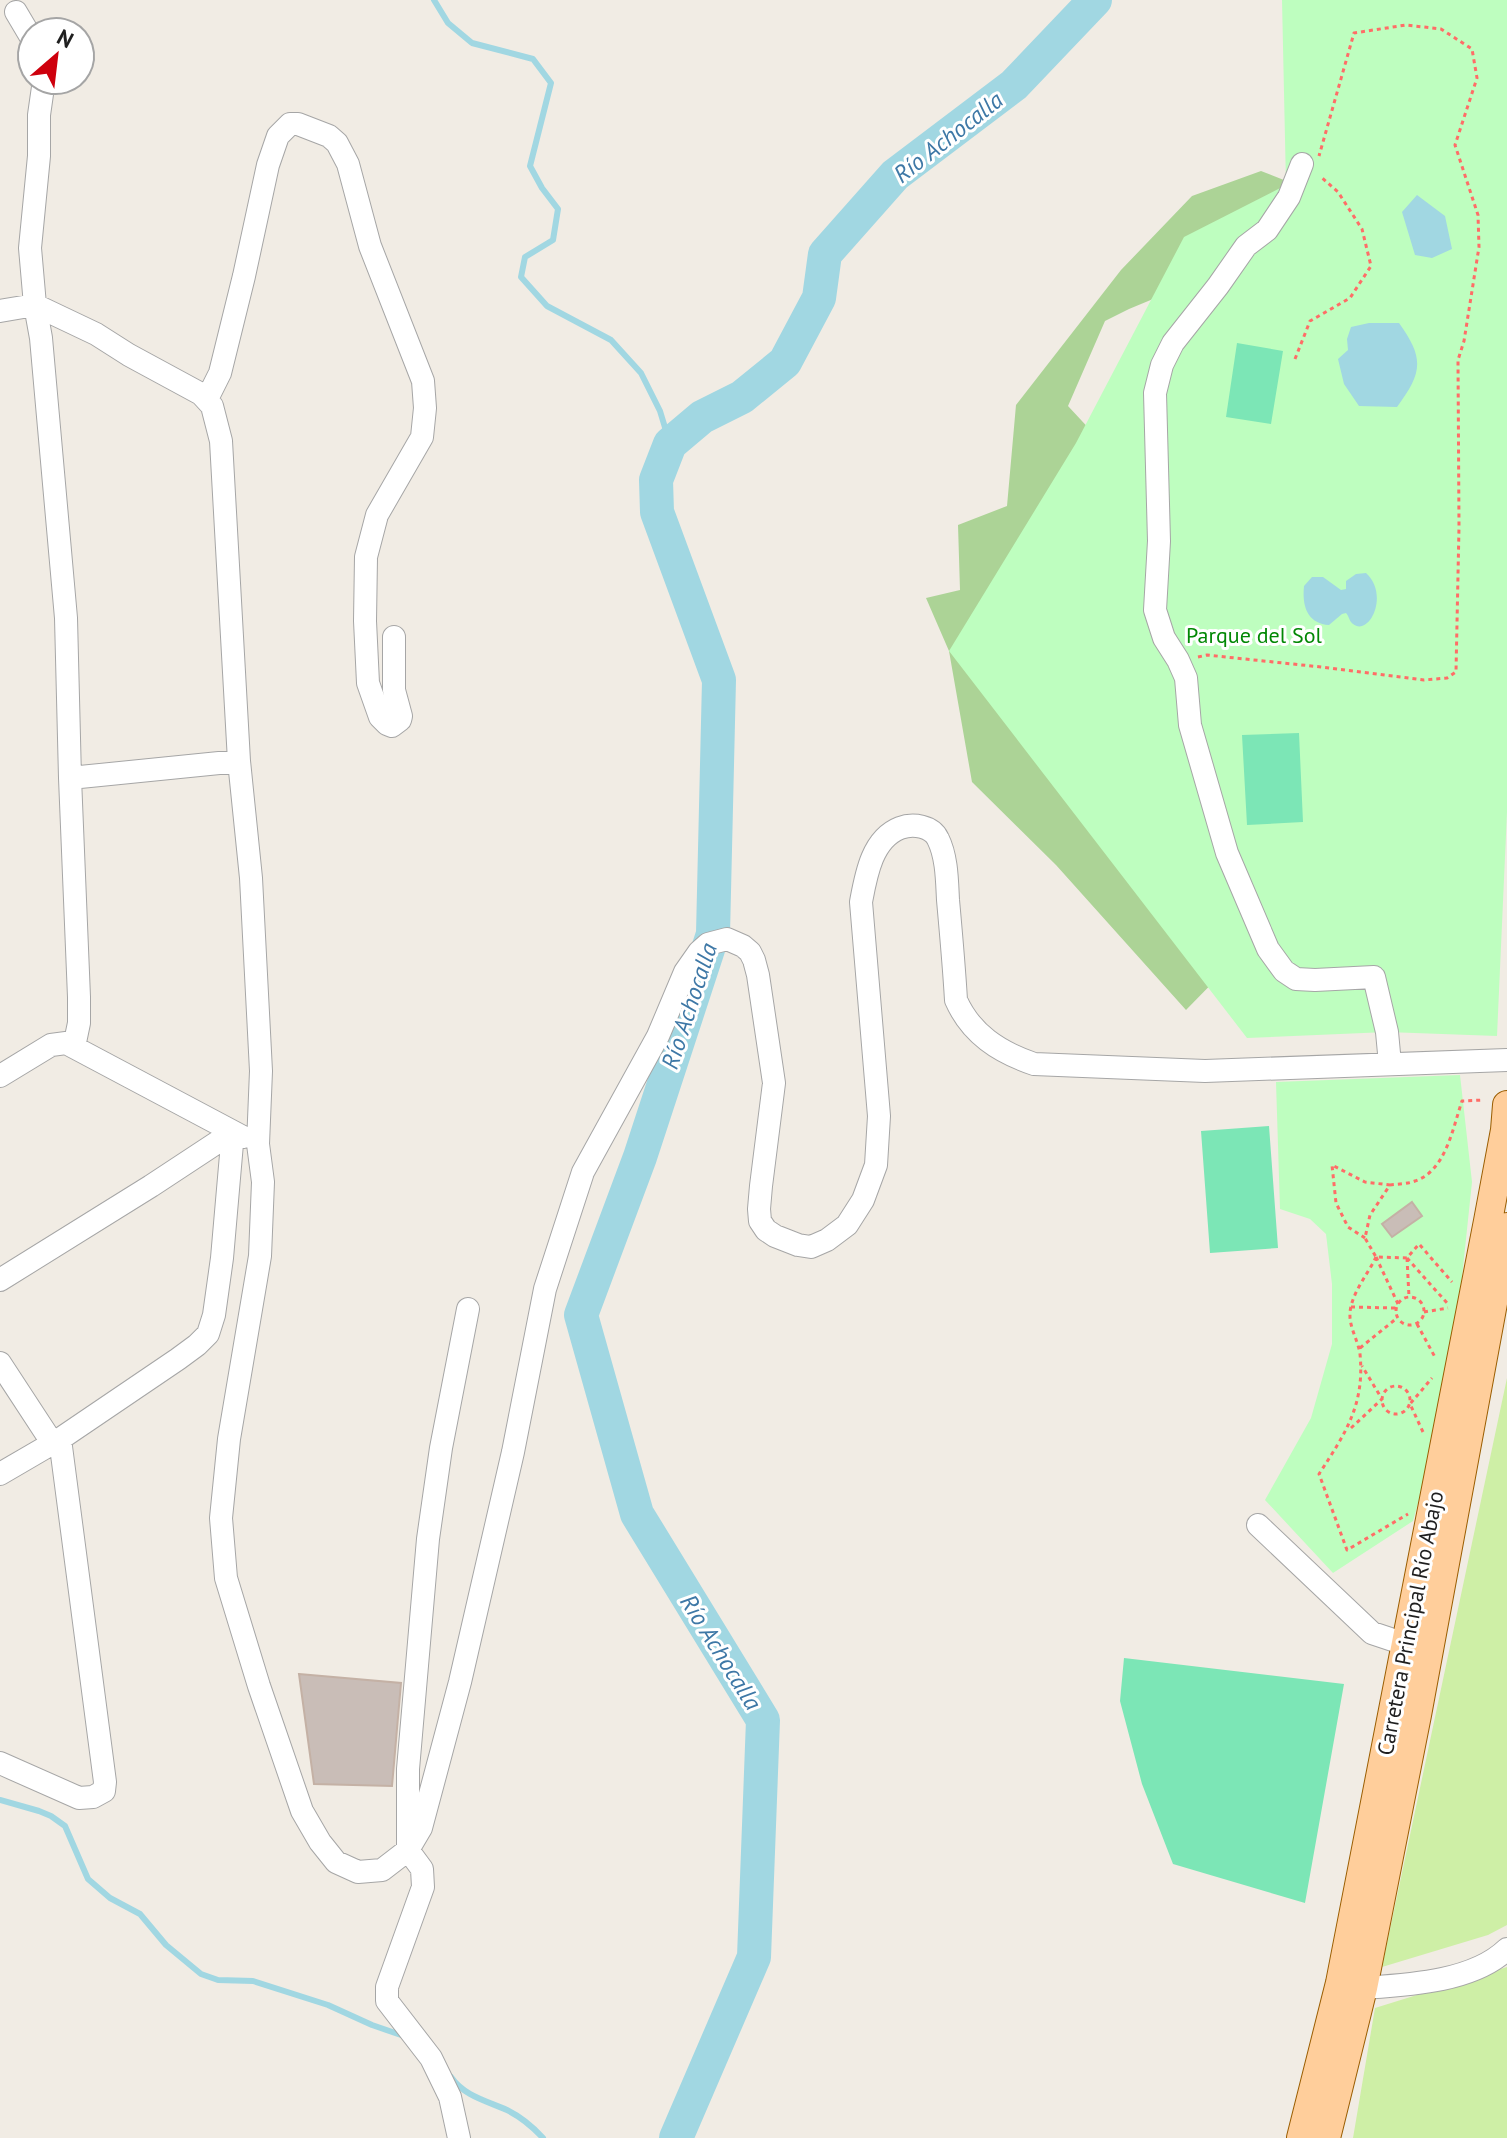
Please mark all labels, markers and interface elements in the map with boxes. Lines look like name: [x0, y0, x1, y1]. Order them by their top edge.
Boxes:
north arrow: [16, 16, 96, 96]
text: N: [52, 23, 78, 54]
water label: Río Achocalla: [887, 84, 1009, 189]
park label: Parque del Sol: [1186, 621, 1322, 649]
water label: Río Achocalla: [654, 939, 724, 1073]
street label: Carretera Principal Río Abajo: [1371, 1488, 1449, 1758]
water label: Río Achocalla: [673, 1588, 769, 1716]

